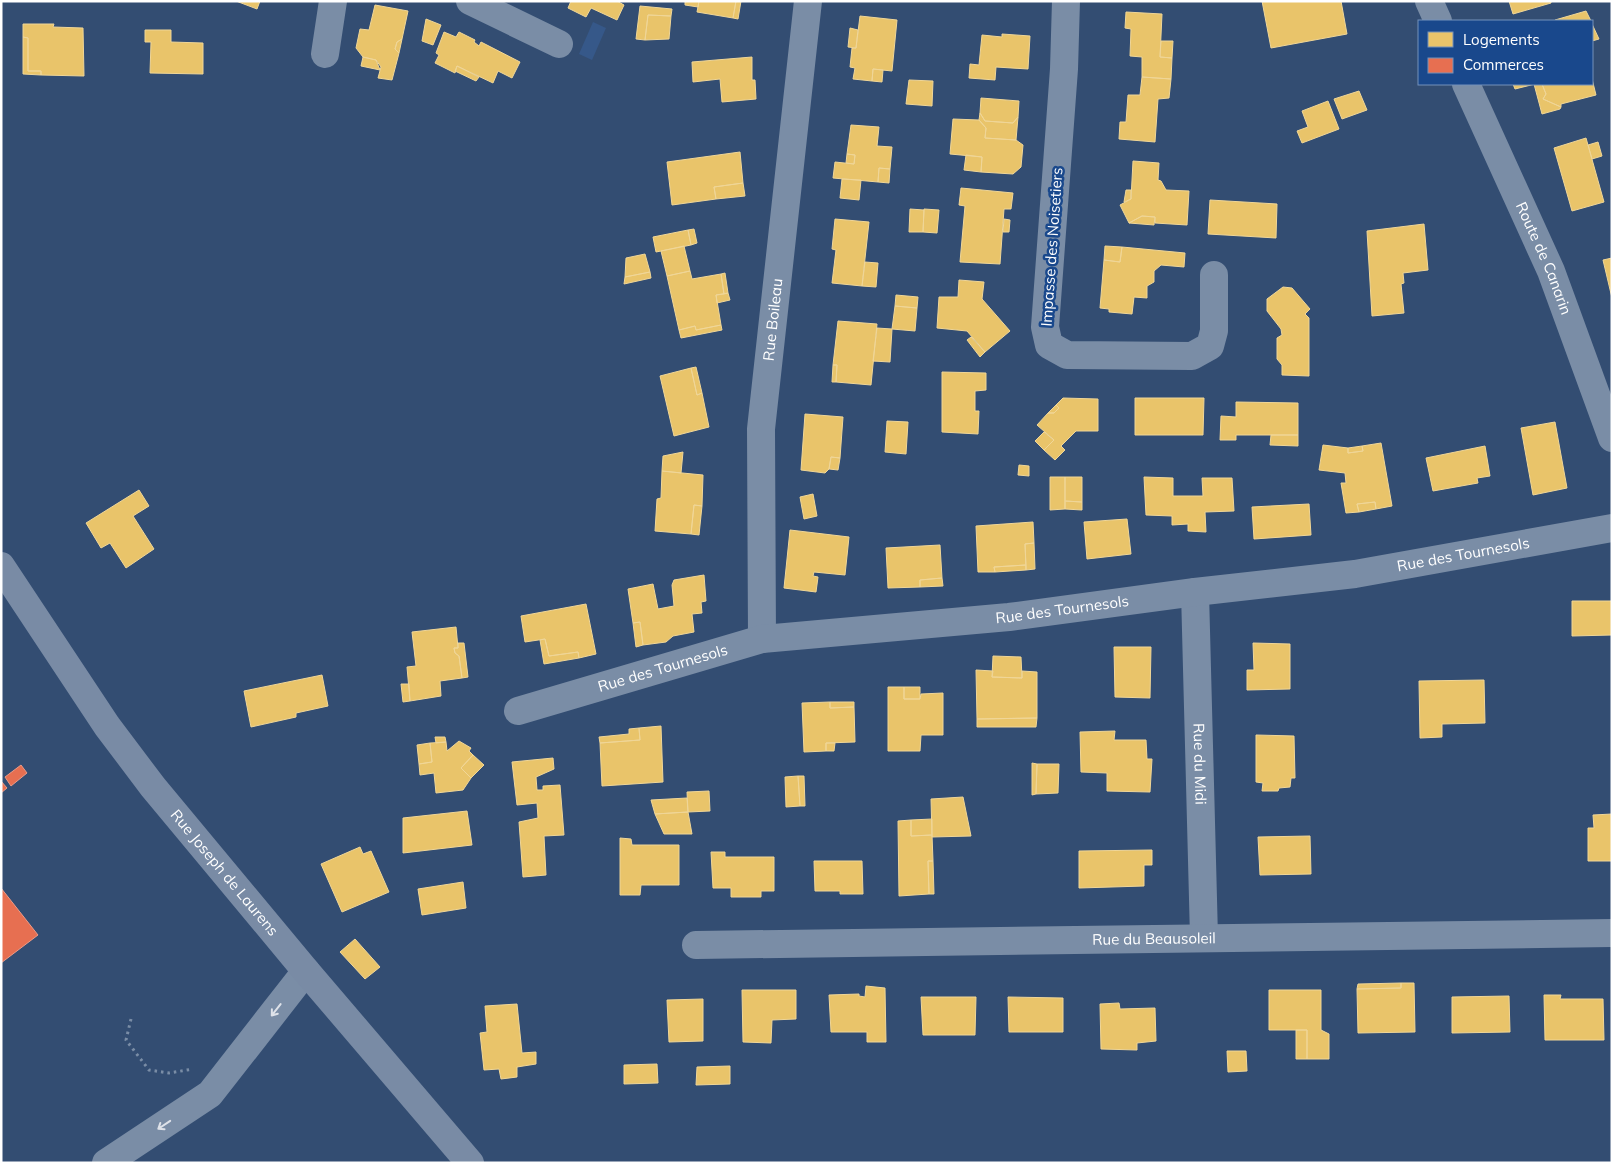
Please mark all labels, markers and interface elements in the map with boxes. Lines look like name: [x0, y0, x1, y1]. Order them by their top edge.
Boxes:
legend: [1418, 20, 1593, 85]
text: Logements: [1463, 30, 1540, 49]
text: Commerces: [1463, 55, 1544, 74]
street label: Impasse des Noisetiers: [1036, 167, 1067, 327]
street label: Route de Canarin: [1512, 199, 1576, 317]
street label: Rue Boileau: [759, 277, 786, 362]
street label: Rue des Tournesols: [1395, 533, 1531, 575]
street label: Rue des Tournesols: [995, 591, 1130, 627]
street label: Rue des Tournesols: [596, 640, 730, 696]
street label: Rue du Midi: [1189, 723, 1211, 805]
street label: Rue Joseph de Laurens: [167, 805, 283, 940]
street label: Rue du Beausoleil: [1092, 928, 1216, 949]
one-way arrow: [270, 1003, 281, 1016]
one-way arrow: [157, 1120, 171, 1130]

